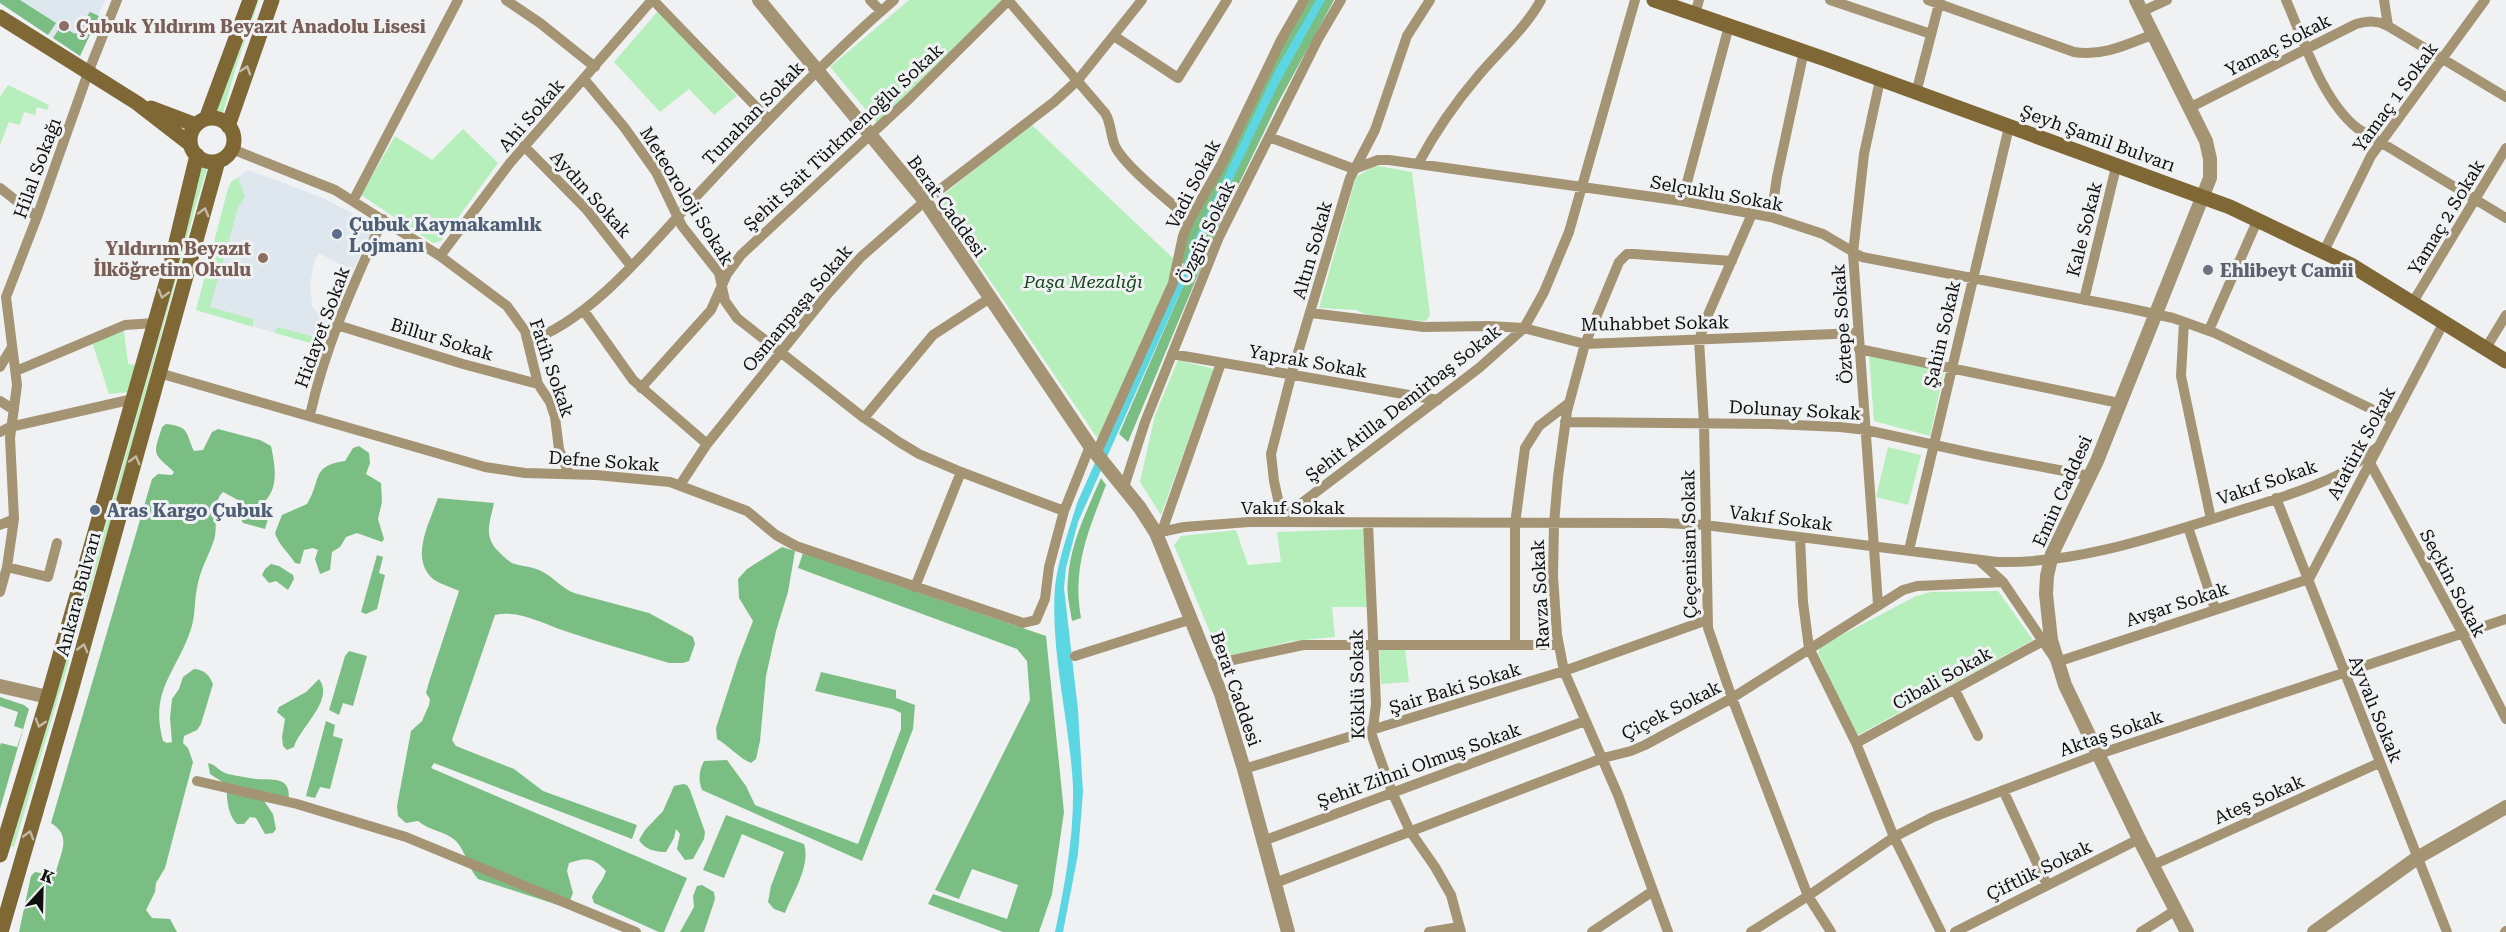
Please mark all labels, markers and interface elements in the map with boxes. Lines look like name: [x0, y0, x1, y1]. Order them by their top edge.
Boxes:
street label: Yamaç Sokak: [2222, 9, 2334, 81]
place label: Çubuk Yıldırım Beyazıt Anadolu Lisesi: [76, 16, 426, 37]
marker: Çubuk Yıldırım Beyazıt Anadolu Lisesi: [57, 19, 71, 33]
street label: Yamaç 1 Sokak: [2348, 38, 2442, 156]
street label: Şehit Sait Türkmenoğlu Sokak: [739, 39, 947, 235]
street label: Tunahan Sokak: [698, 57, 808, 169]
one-way arrow: [239, 65, 252, 76]
street label: Ahi Sokak: [494, 74, 568, 156]
street label: Şeyh Şamil Bulvarı: [2018, 100, 2178, 176]
street label: Hilal Sokağı: [9, 115, 65, 221]
street label: Meteoroloji Sokak: [636, 123, 738, 269]
street label: Vadi Sokak: [1162, 136, 1224, 232]
street label: Aydın Sokak: [546, 146, 636, 242]
street label: Berat Caddesi: [903, 151, 991, 261]
street label: Yamaç 2 Sokak: [2403, 156, 2489, 278]
street label: Selçuklu Sokak: [1649, 171, 1785, 215]
street label: Özgür Sokak: [1173, 177, 1239, 287]
street label: Kale Sokak: [2062, 179, 2106, 279]
street label: Altın Sokak: [1288, 198, 1336, 302]
one-way arrow: [197, 207, 210, 217]
place label: Çubuk Kaymakamlık Lojmanı: [349, 214, 542, 256]
marker: Çubuk Kaymakamlık Lojmanı: [330, 227, 344, 241]
place label: Yıldırım Beyazıt İlköğretim Okulu: [94, 238, 251, 280]
street label: Osmanpaşa Sokak: [738, 240, 856, 376]
marker: Yıldırım Beyazıt İlköğretim Okulu: [256, 251, 270, 265]
place label: Ehlibeyt Camii: [2220, 260, 2354, 281]
street label: Öztepe Sokak: [1827, 263, 1857, 385]
marker: Ehlibeyt Camii: [2201, 263, 2215, 277]
street label: Hidayet Sokak: [290, 264, 354, 390]
park label: Paşa Mezalığı: [1022, 271, 1143, 292]
street label: Şahin Sokak: [1919, 278, 1965, 390]
one-way arrow: [158, 288, 170, 299]
street label: Muhabbet Sokak: [1581, 311, 1729, 335]
street label: Billur Sokak: [388, 313, 496, 365]
street label: Fatih Sokak: [525, 316, 579, 420]
street label: Şehit Atilla Demirbaş Sokak: [1301, 320, 1505, 486]
street label: Yaprak Sokak: [1247, 340, 1369, 382]
street label: Atatürk Sokak: [2323, 383, 2399, 503]
street label: Dolunay Sokak: [1728, 396, 1862, 424]
street label: Emin Caddesi: [2028, 432, 2096, 550]
street label: Defne Sokak: [548, 447, 660, 475]
one-way arrow: [128, 455, 140, 466]
street label: Vakıf Sokak: [2214, 455, 2320, 509]
street label: Çeçenisan Sokak: [1677, 469, 1701, 619]
street label: Vakıf Sokak: [1241, 497, 1345, 518]
place label: Aras Kargo Çubuk: [107, 500, 274, 521]
street label: Vakıf Sokak: [1728, 501, 1834, 535]
marker: Aras Kargo Çubuk: [88, 503, 102, 517]
street label: Seçkin Sokak: [2416, 525, 2490, 641]
street label: Ankara Bulvarı: [51, 529, 105, 658]
street label: Ravza Sokak: [1527, 539, 1553, 649]
street label: Avşar Sokak: [2123, 577, 2231, 631]
street label: Berat Caddesi: [1207, 629, 1266, 749]
street label: Köklü Sokak: [1346, 629, 1368, 739]
street label: Cibali Sokak: [1889, 642, 1995, 714]
one-way arrow: [76, 643, 88, 654]
street label: Ayvalı Sokak: [2345, 653, 2407, 765]
street label: Şair Baki Sokak: [1387, 658, 1523, 718]
street label: Çiçek Sokak: [1618, 676, 1724, 744]
street label: Aktaş Sokak: [2056, 705, 2166, 761]
one-way arrow: [35, 717, 47, 728]
street label: Şehit Zihni Olmuş Sokak: [1314, 718, 1524, 812]
street label: Ateş Sokak: [2211, 770, 2307, 828]
one-way arrow: [22, 831, 34, 841]
street label: Çiftlik Sokak: [1983, 835, 2095, 905]
north arrow: [12, 860, 72, 920]
text: K: [38, 865, 57, 888]

